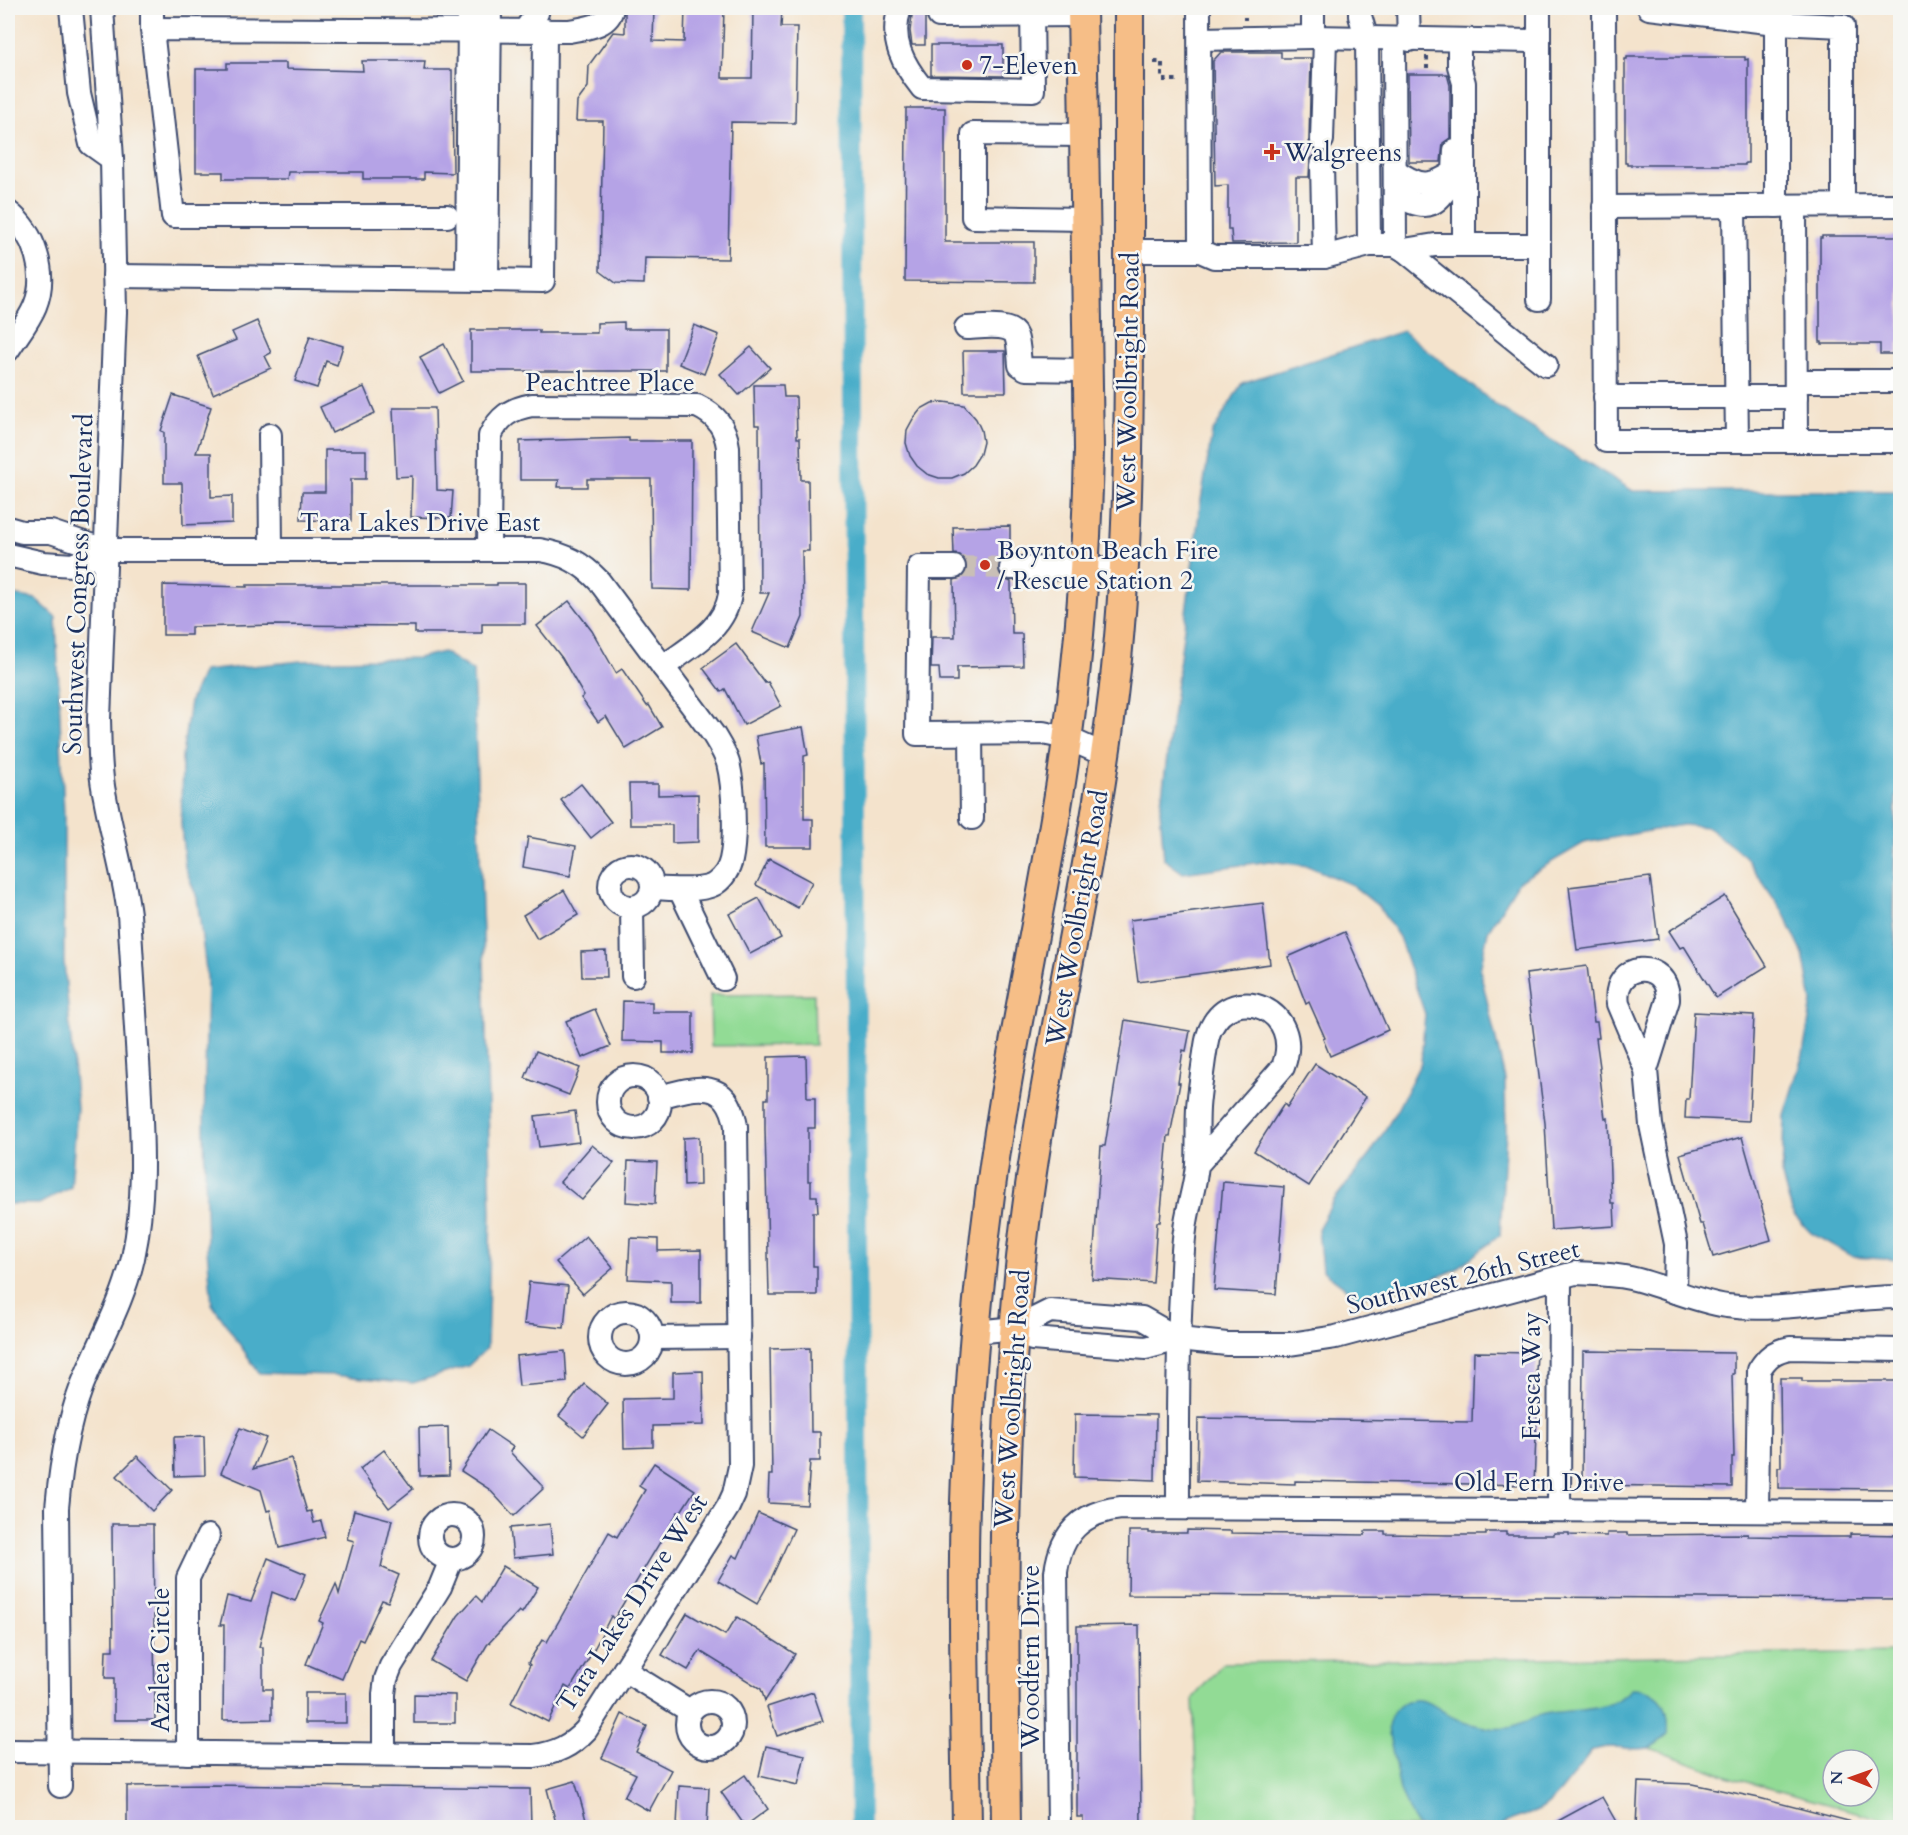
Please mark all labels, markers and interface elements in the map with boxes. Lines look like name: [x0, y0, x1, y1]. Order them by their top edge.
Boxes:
place label: 7-Eleven: [979, 48, 1078, 83]
marker: 7-Eleven: [960, 58, 974, 72]
place label: Walgreens: [1283, 135, 1402, 170]
marker: Walgreens: [1265, 145, 1279, 159]
street label: West Woolbright Road: [1108, 252, 1148, 513]
street label: Peachtree Place: [525, 365, 695, 400]
street label: Southwest Congress Boulevard: [55, 413, 101, 755]
street label: Tara Lakes Drive East: [300, 505, 540, 540]
place label: Boynton Beach Fire / Rescue Station 2: [997, 533, 1219, 598]
marker: Boynton Beach Fire / Rescue Station 2: [978, 558, 992, 572]
street label: West Woolbright Road: [1037, 787, 1117, 1050]
street label: Southwest 26th Street: [1343, 1231, 1583, 1323]
street label: West Woolbright Road: [985, 1268, 1039, 1531]
street label: Fresca Way: [1514, 1311, 1549, 1440]
street label: Old Fern Drive: [1454, 1465, 1624, 1500]
street label: Tara Lakes Drive West: [548, 1487, 716, 1719]
street label: Woodfern Drive: [1013, 1565, 1048, 1750]
street label: Azalea Circle: [143, 1588, 178, 1732]
north arrow: [1821, 1748, 1881, 1808]
text: N: [1826, 1771, 1848, 1785]

